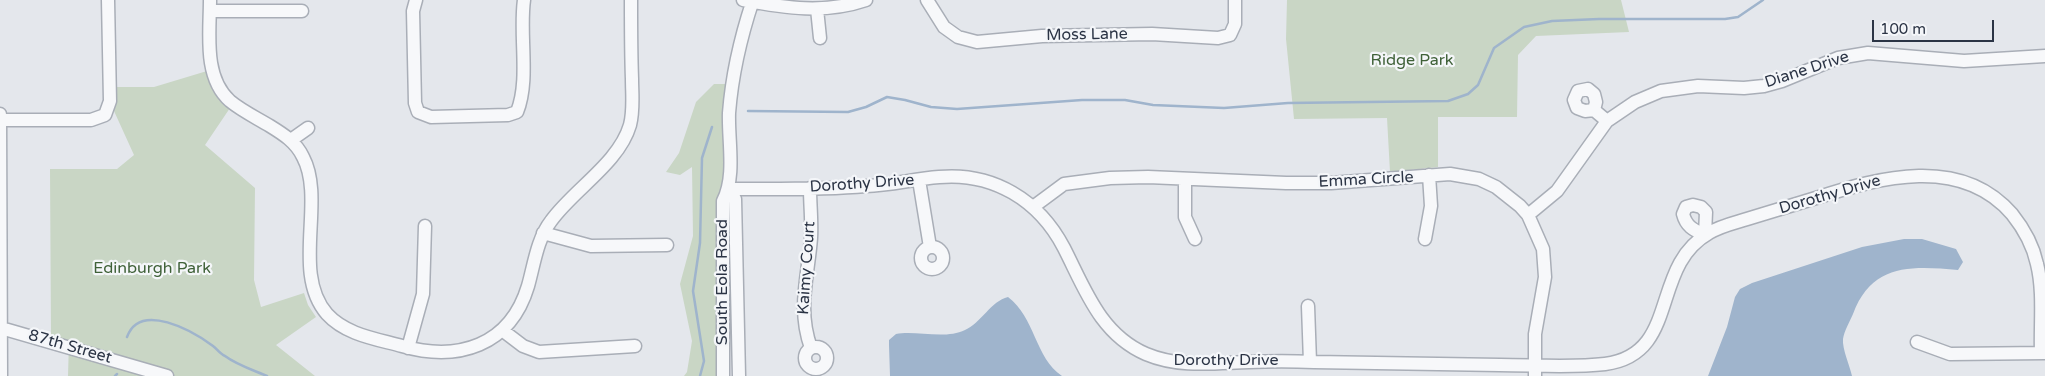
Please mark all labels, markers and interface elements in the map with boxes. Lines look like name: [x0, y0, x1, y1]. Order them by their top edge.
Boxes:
scale bar: [1875, 10, 1998, 42]
text: 100 m: [1880, 20, 1926, 38]
street label: Moss Lane: [1046, 25, 1128, 45]
street label: Diane Drive: [1763, 47, 1851, 93]
park label: Ridge Park: [1371, 51, 1453, 71]
street label: Emma Circle: [1318, 168, 1414, 192]
street label: Dorothy Drive: [809, 171, 915, 197]
street label: Dorothy Drive: [1777, 171, 1883, 219]
street label: South Eola Road: [713, 219, 733, 345]
street label: Kaimy Court: [794, 221, 820, 315]
park label: Edinburgh Park: [93, 259, 211, 279]
street label: 87th Street: [26, 326, 114, 368]
street label: Dorothy Drive: [1174, 351, 1278, 371]

